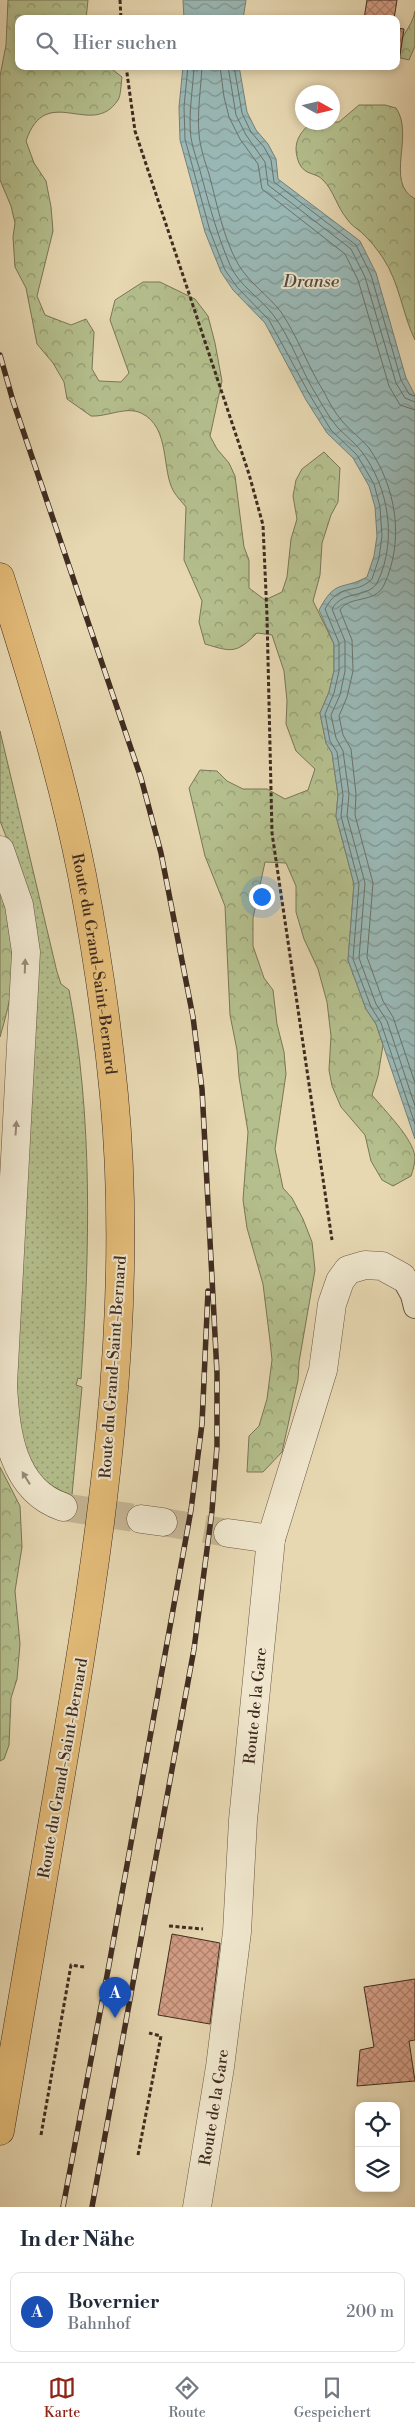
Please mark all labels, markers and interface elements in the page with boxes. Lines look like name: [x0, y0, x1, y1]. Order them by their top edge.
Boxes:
search box: [15, 15, 400, 70]
icon: search: [33, 29, 61, 57]
text: Hier suchen: [73, 31, 177, 55]
north arrow: [295, 85, 340, 130]
water label: Dranse: [282, 270, 340, 293]
street label: Route du Grand-Saint-Bernard: [67, 851, 121, 1076]
your location: [249, 884, 275, 910]
one-way arrow: [22, 957, 30, 973]
one-way arrow: [12, 1120, 20, 1136]
street label: Route du Grand-Saint-Bernard: [95, 1255, 131, 1479]
one-way arrow: [22, 1471, 31, 1484]
street label: Route de la Gare: [240, 1646, 271, 1765]
street label: Route du Grand-Saint-Bernard: [34, 1656, 92, 1880]
pin: A: [99, 1977, 131, 2018]
street label: Route de la Gare: [195, 2048, 233, 2167]
map controls: [355, 2102, 400, 2192]
button: locate: [355, 2102, 400, 2147]
button: layers: [355, 2147, 400, 2192]
text: In der Nähe: [20, 2227, 135, 2253]
text: Bovernier: [68, 2290, 160, 2314]
text: A: [31, 2302, 43, 2322]
text: 200 m: [346, 2302, 394, 2322]
text: Bahnhof: [68, 2314, 130, 2334]
tab: Karte: [44, 2374, 80, 2422]
tab: Route: [168, 2374, 206, 2422]
tab: Gespeichert: [294, 2374, 371, 2422]

